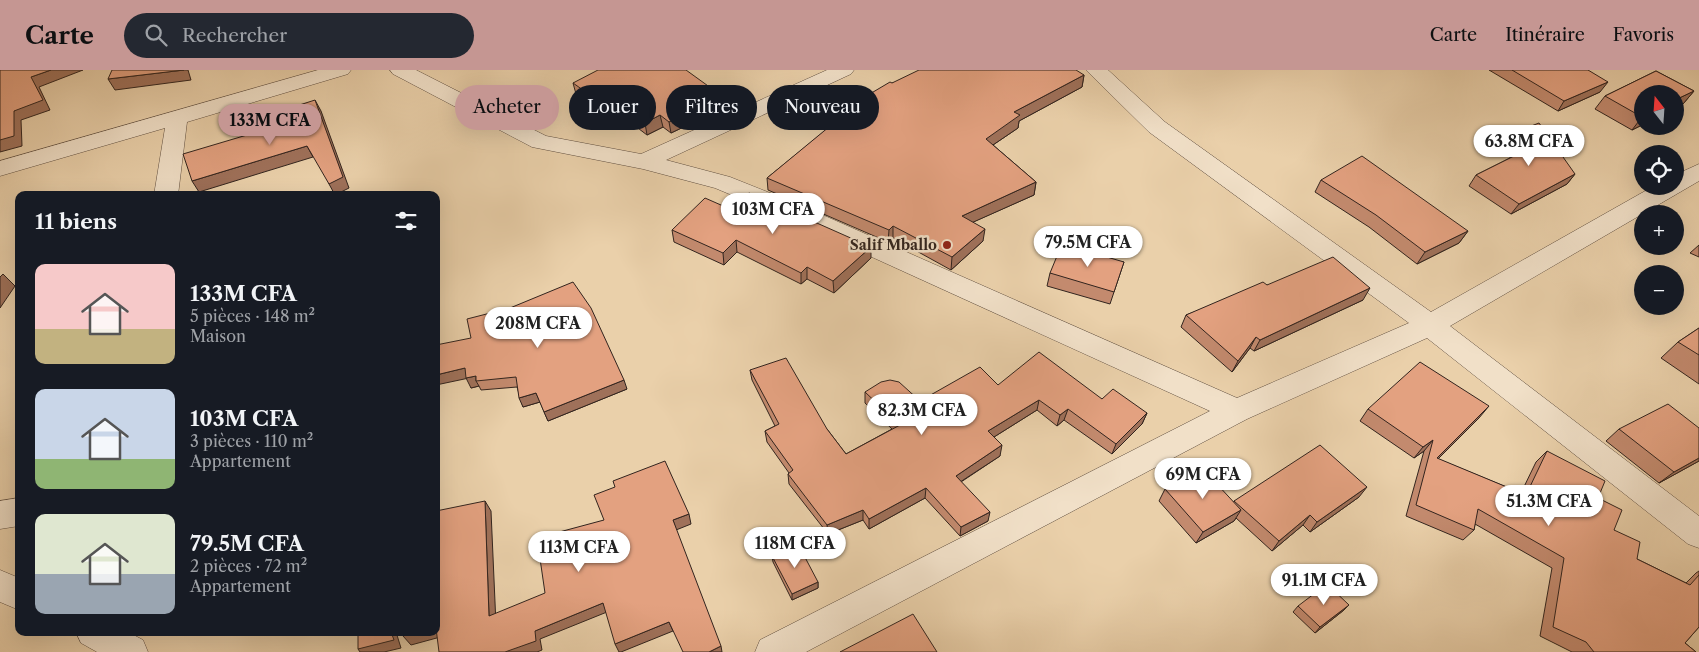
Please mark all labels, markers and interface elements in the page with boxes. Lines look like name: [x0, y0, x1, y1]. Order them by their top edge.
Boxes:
search box: [124, 13, 474, 58]
text: Carte: [25, 21, 94, 50]
icon: search: [142, 21, 170, 49]
text: Rechercher: [182, 24, 287, 47]
text: Carte: [1430, 24, 1477, 46]
text: Itinéraire: [1505, 24, 1585, 46]
text: Favoris: [1613, 24, 1674, 46]
chip: Acheter: [455, 85, 559, 130]
chip: Louer: [569, 85, 656, 130]
chip: Filtres: [666, 85, 757, 130]
chip: Nouveau: [767, 85, 879, 130]
north arrow: [1634, 85, 1684, 135]
map controls: [1634, 85, 1684, 315]
pin: 133M CFA: [218, 104, 322, 146]
text: 133M CFA: [229, 110, 311, 130]
pin: 63.8M CFA: [1472, 124, 1586, 167]
text: 63.8M CFA: [1484, 131, 1574, 151]
button: locate: [1634, 145, 1684, 195]
pin: 103M CFA: [721, 192, 825, 235]
text: 103M CFA: [732, 199, 814, 219]
button: +: [1634, 205, 1684, 255]
icon: filters: [392, 207, 420, 235]
text: 11 biens: [35, 209, 117, 234]
pin: 79.5M CFA: [1031, 226, 1145, 268]
text: 79.5M CFA: [1045, 232, 1131, 252]
place label: Salif Mballo: [850, 236, 937, 254]
marker: Salif Mballo: [941, 239, 953, 251]
button: −: [1634, 265, 1684, 315]
text: 133M CFA: [190, 281, 297, 306]
icon: home: [75, 284, 135, 344]
text: 5 pièces · 148 m²: [190, 306, 315, 326]
pin: 208M CFA: [486, 306, 590, 349]
text: 208M CFA: [495, 313, 581, 333]
text: Maison: [190, 326, 246, 346]
pin: 82.3M CFA: [865, 394, 979, 436]
text: 82.3M CFA: [878, 400, 966, 420]
text: 103M CFA: [190, 406, 298, 431]
icon: home: [75, 409, 135, 469]
text: 3 pièces · 110 m²: [190, 431, 313, 451]
text: Appartement: [190, 451, 291, 471]
pin: 69M CFA: [1157, 458, 1249, 500]
text: 69M CFA: [1165, 464, 1241, 484]
pin: 51.3M CFA: [1492, 484, 1606, 527]
text: 51.3M CFA: [1506, 491, 1592, 511]
pin: 118M CFA: [743, 526, 847, 569]
pin: 113M CFA: [527, 530, 631, 573]
text: 79.5M CFA: [190, 531, 304, 556]
text: 118M CFA: [755, 533, 835, 553]
icon: home: [75, 534, 135, 594]
text: 113M CFA: [539, 537, 619, 557]
text: 2 pièces · 72 m²: [190, 556, 307, 576]
pin: 91.1M CFA: [1267, 564, 1381, 606]
text: 91.1M CFA: [1282, 570, 1366, 590]
text: Appartement: [190, 576, 291, 596]

